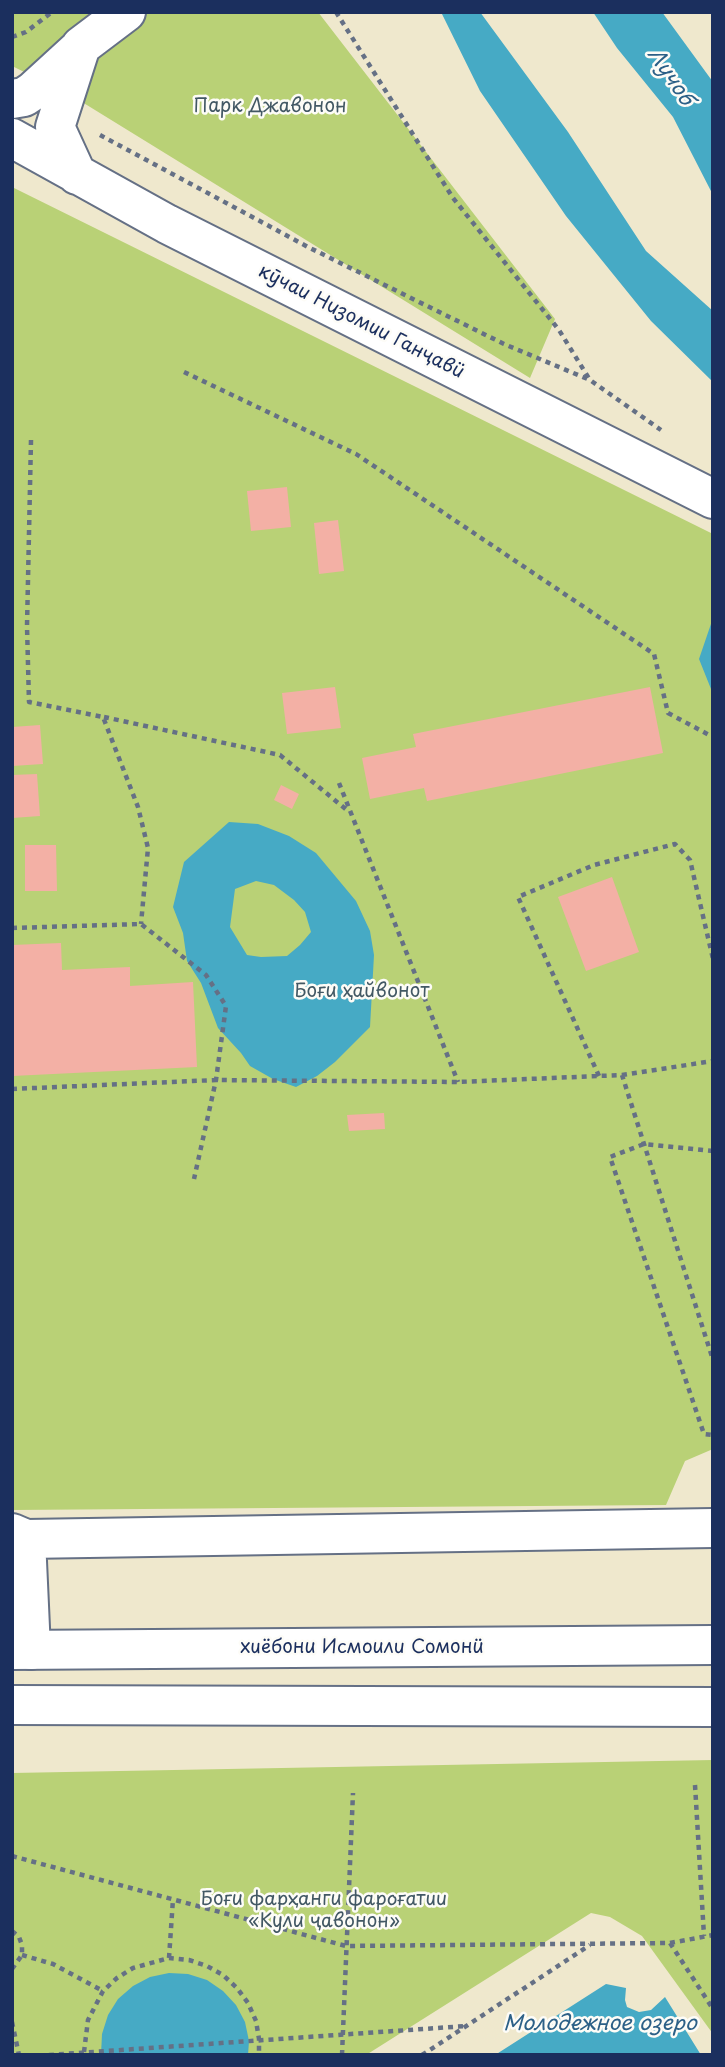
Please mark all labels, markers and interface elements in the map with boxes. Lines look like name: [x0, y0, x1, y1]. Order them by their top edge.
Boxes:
water label: Лучоб: [642, 43, 698, 111]
park label: Парк Джавонон: [194, 96, 346, 118]
street label: кӯчаи Низомии Ганҷавӣ: [254, 260, 468, 384]
park label: Боғи ҳайвонот: [295, 981, 429, 1003]
street label: хиёбони Исмоили Сомонӣ: [240, 1637, 484, 1659]
park label: Боғи фарҳанги фароғатии «Кули ҷавонон»: [201, 1889, 447, 1933]
water label: Молодежное озеро: [503, 2011, 697, 2037]

